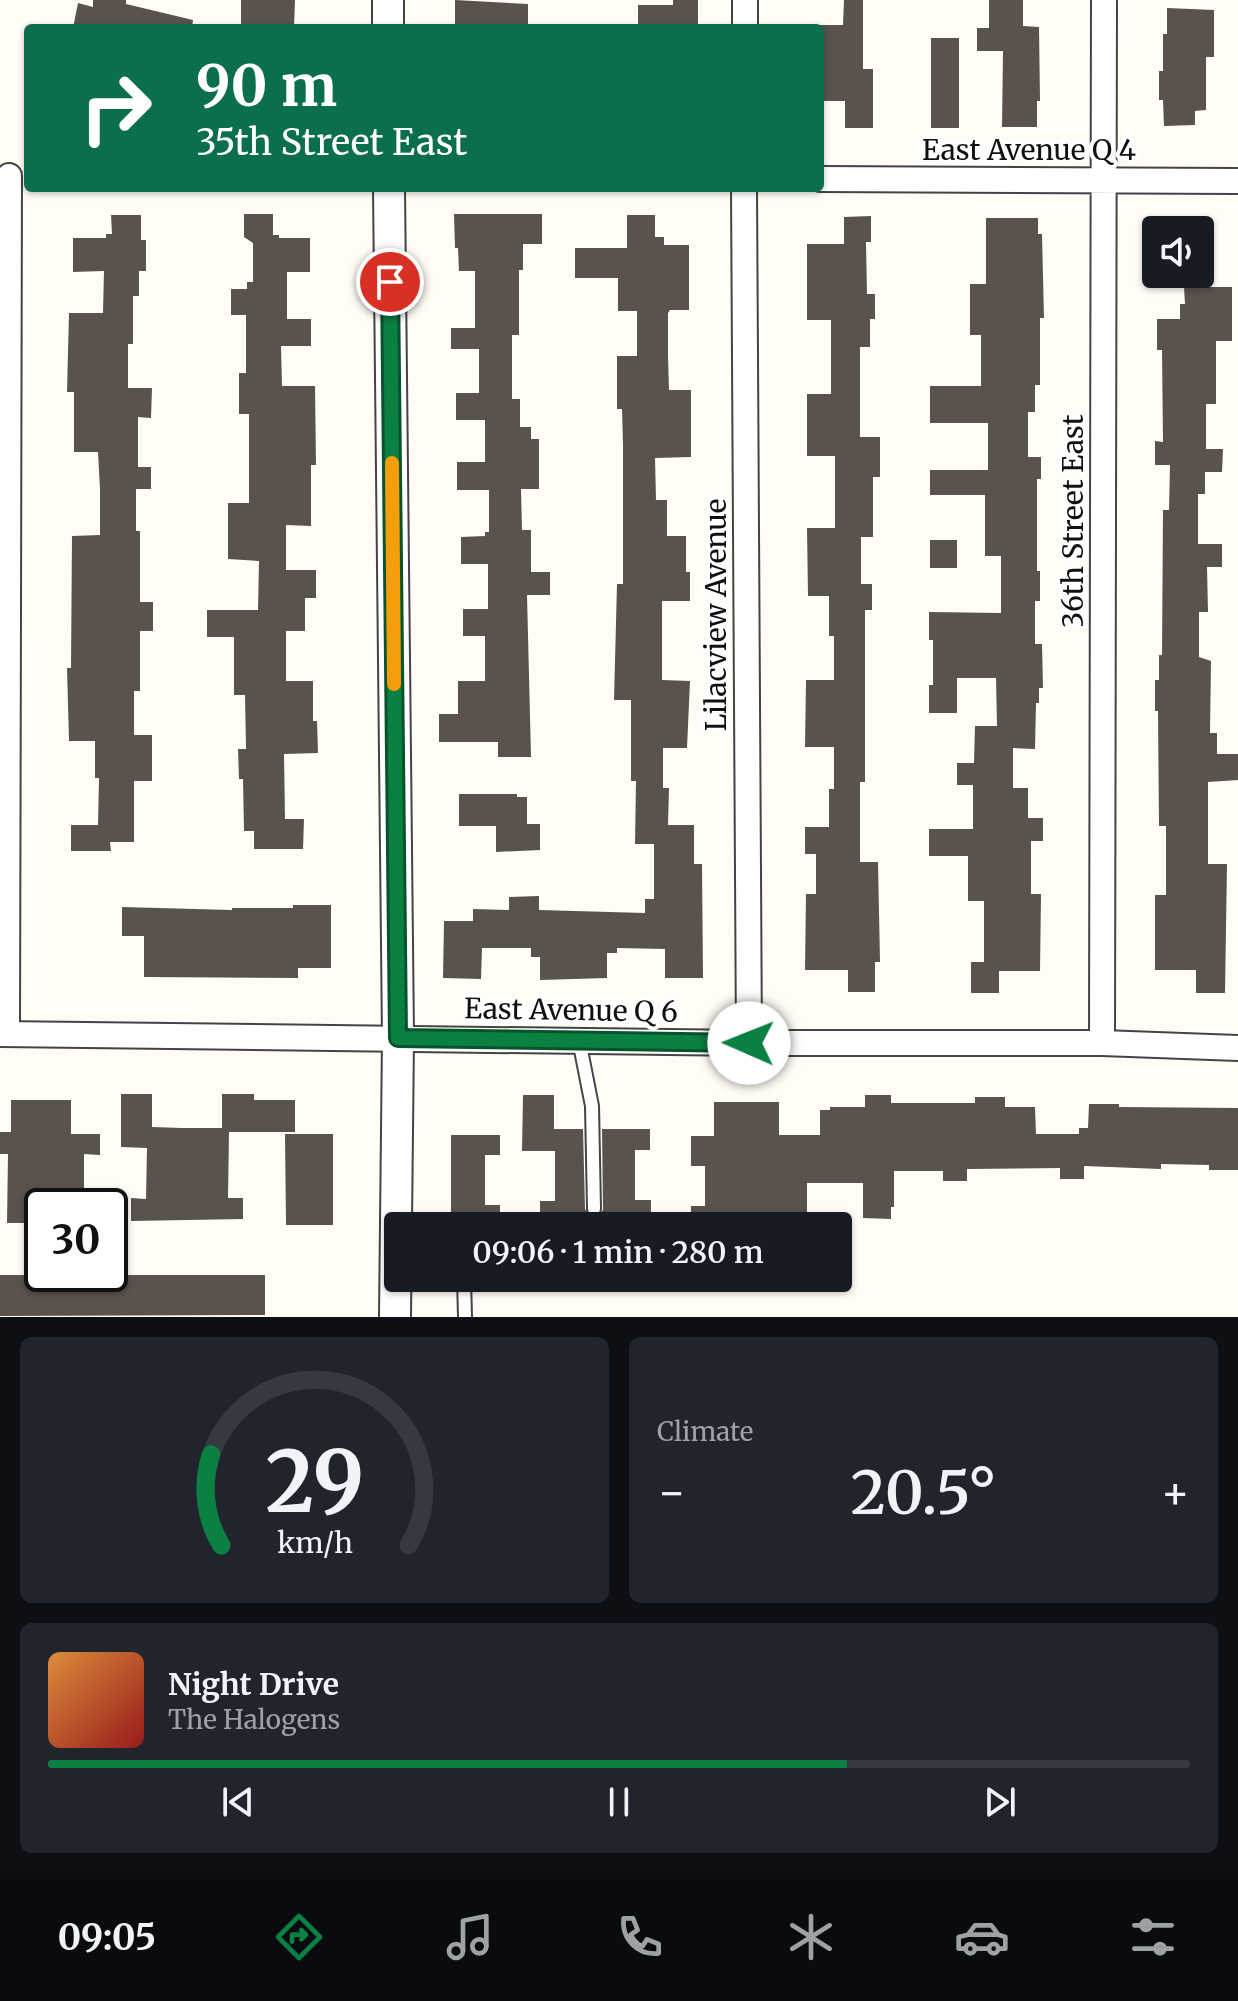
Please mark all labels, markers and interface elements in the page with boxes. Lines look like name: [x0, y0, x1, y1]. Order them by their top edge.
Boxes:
text: 90 m: [196, 51, 337, 121]
icon: right: [64, 56, 168, 160]
text: 35th Street East: [196, 120, 467, 165]
street label: East Avenue Q 4: [922, 132, 1136, 168]
map controls: [1142, 216, 1214, 288]
button: sound: [1142, 216, 1214, 288]
pin: [356, 248, 424, 316]
icon: arrive: [368, 260, 412, 304]
street label: 36th Street East: [1055, 414, 1091, 628]
street label: Lilacview Avenue: [698, 499, 734, 731]
street label: East Avenue Q 6: [464, 990, 678, 1030]
position arrow: [707, 1001, 791, 1085]
speed limit sign: 30: [24, 1188, 128, 1292]
text: 09:06 · 1 min · 280 m: [472, 1233, 764, 1271]
text: Climate: [657, 1415, 753, 1448]
text: 29: [265, 1430, 364, 1535]
text: 20.5°: [850, 1455, 997, 1530]
text: −: [657, 1465, 686, 1520]
text: +: [1161, 1465, 1190, 1520]
text: km/h: [277, 1525, 352, 1561]
text: Night Drive: [168, 1665, 339, 1703]
text: The Halogens: [168, 1703, 340, 1736]
icon: previous: [216, 1780, 260, 1824]
icon: pause: [597, 1780, 641, 1824]
icon: next: [978, 1780, 1022, 1824]
icon: directions: [271, 1909, 327, 1965]
icon: music: [442, 1909, 498, 1965]
icon: phone: [612, 1909, 668, 1965]
icon: climate: [783, 1909, 839, 1965]
icon: car: [954, 1909, 1010, 1965]
icon: filters: [1125, 1909, 1181, 1965]
text: 09:05: [57, 1915, 156, 1960]

